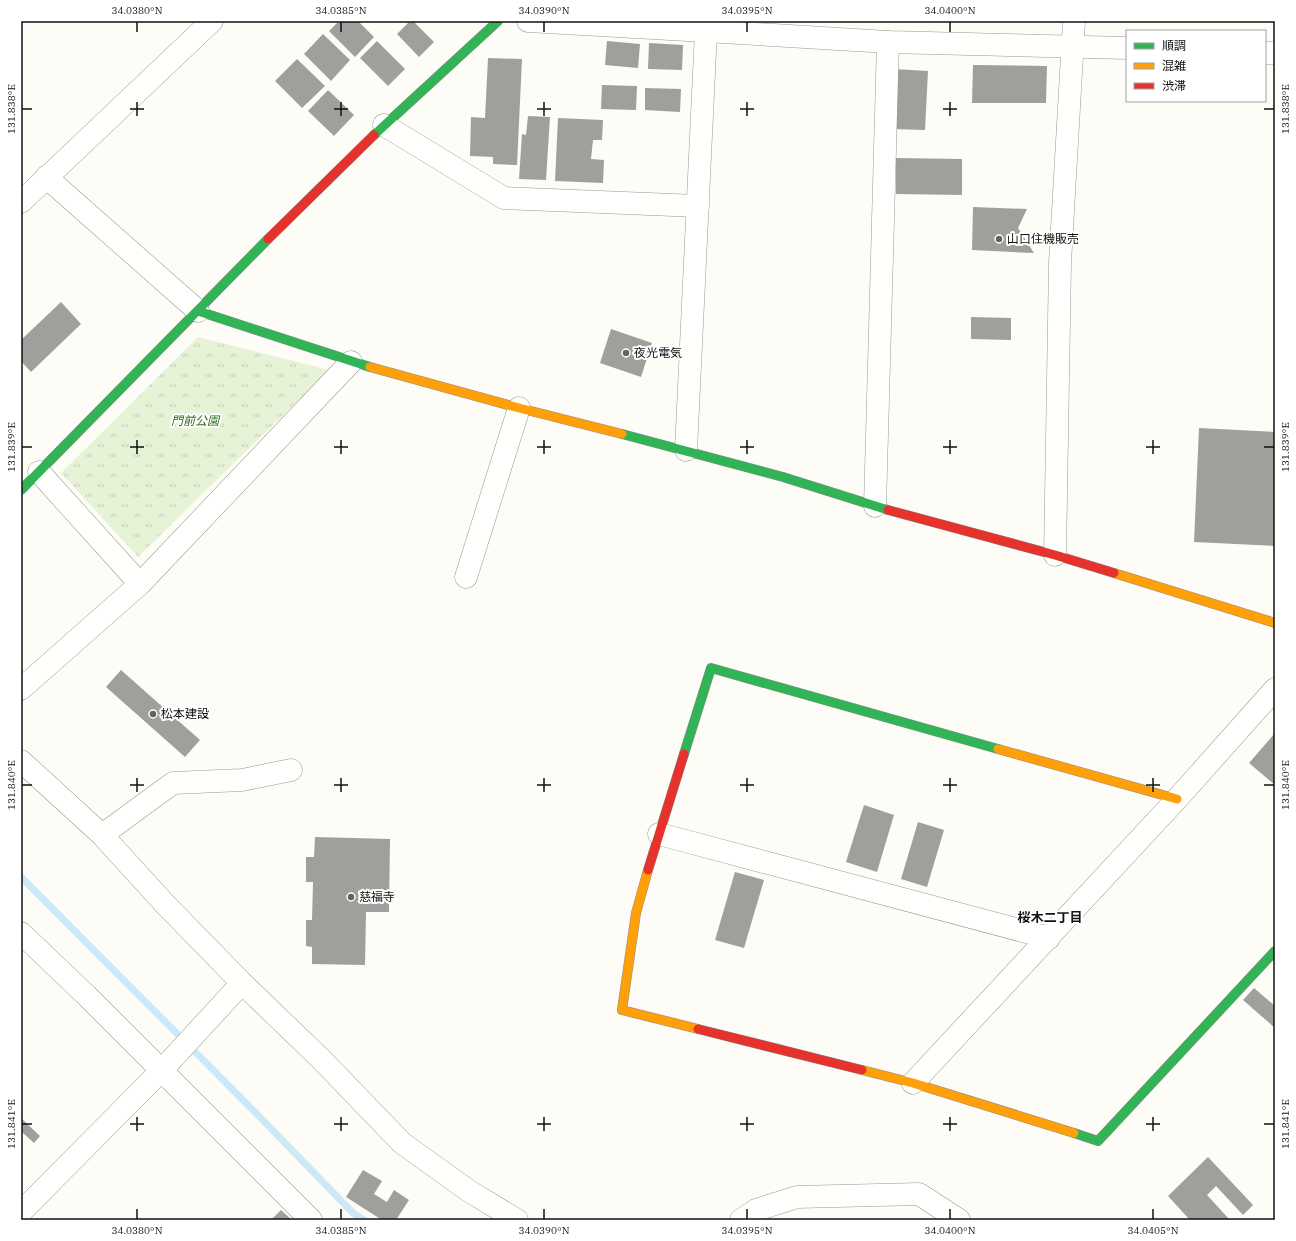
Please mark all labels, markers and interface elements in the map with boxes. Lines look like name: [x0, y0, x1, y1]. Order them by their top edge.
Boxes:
text: 34.0380°N: [111, 4, 163, 17]
text: 34.0385°N: [315, 4, 367, 17]
text: 34.0390°N: [518, 4, 570, 17]
text: 34.0395°N: [721, 4, 773, 17]
text: 34.0400°N: [924, 4, 976, 17]
legend: [1126, 30, 1266, 102]
text: 順調: [1162, 38, 1186, 53]
text: 混雑: [1162, 58, 1186, 73]
text: 渋滞: [1162, 78, 1186, 93]
text: 131.838°E: [5, 84, 18, 134]
text: 131.838°E: [1279, 84, 1292, 134]
place label: 山口住機販売: [1007, 231, 1079, 246]
marker: 山口住機販売: [994, 234, 1004, 244]
place label: 夜光電気: [633, 345, 682, 360]
marker: 夜光電気: [621, 348, 631, 358]
park label: 門前公園: [171, 413, 221, 428]
text: 131.839°E: [5, 422, 18, 472]
text: 131.839°E: [1279, 422, 1292, 472]
place label: 松本建設: [161, 706, 209, 721]
marker: 松本建設: [148, 709, 158, 719]
text: 131.840°E: [5, 760, 18, 810]
text: 131.840°E: [1279, 760, 1292, 810]
place label: 慈福寺: [359, 889, 395, 904]
marker: 慈福寺: [346, 892, 356, 902]
district label: 桜木二丁目: [1017, 909, 1083, 926]
text: 131.841°E: [5, 1099, 18, 1149]
text: 131.841°E: [1279, 1099, 1292, 1149]
text: 34.0380°N: [111, 1224, 163, 1237]
text: 34.0385°N: [315, 1224, 367, 1237]
text: 34.0390°N: [518, 1224, 570, 1237]
text: 34.0395°N: [721, 1224, 773, 1237]
text: 34.0400°N: [924, 1224, 976, 1237]
text: 34.0405°N: [1127, 1224, 1179, 1237]

